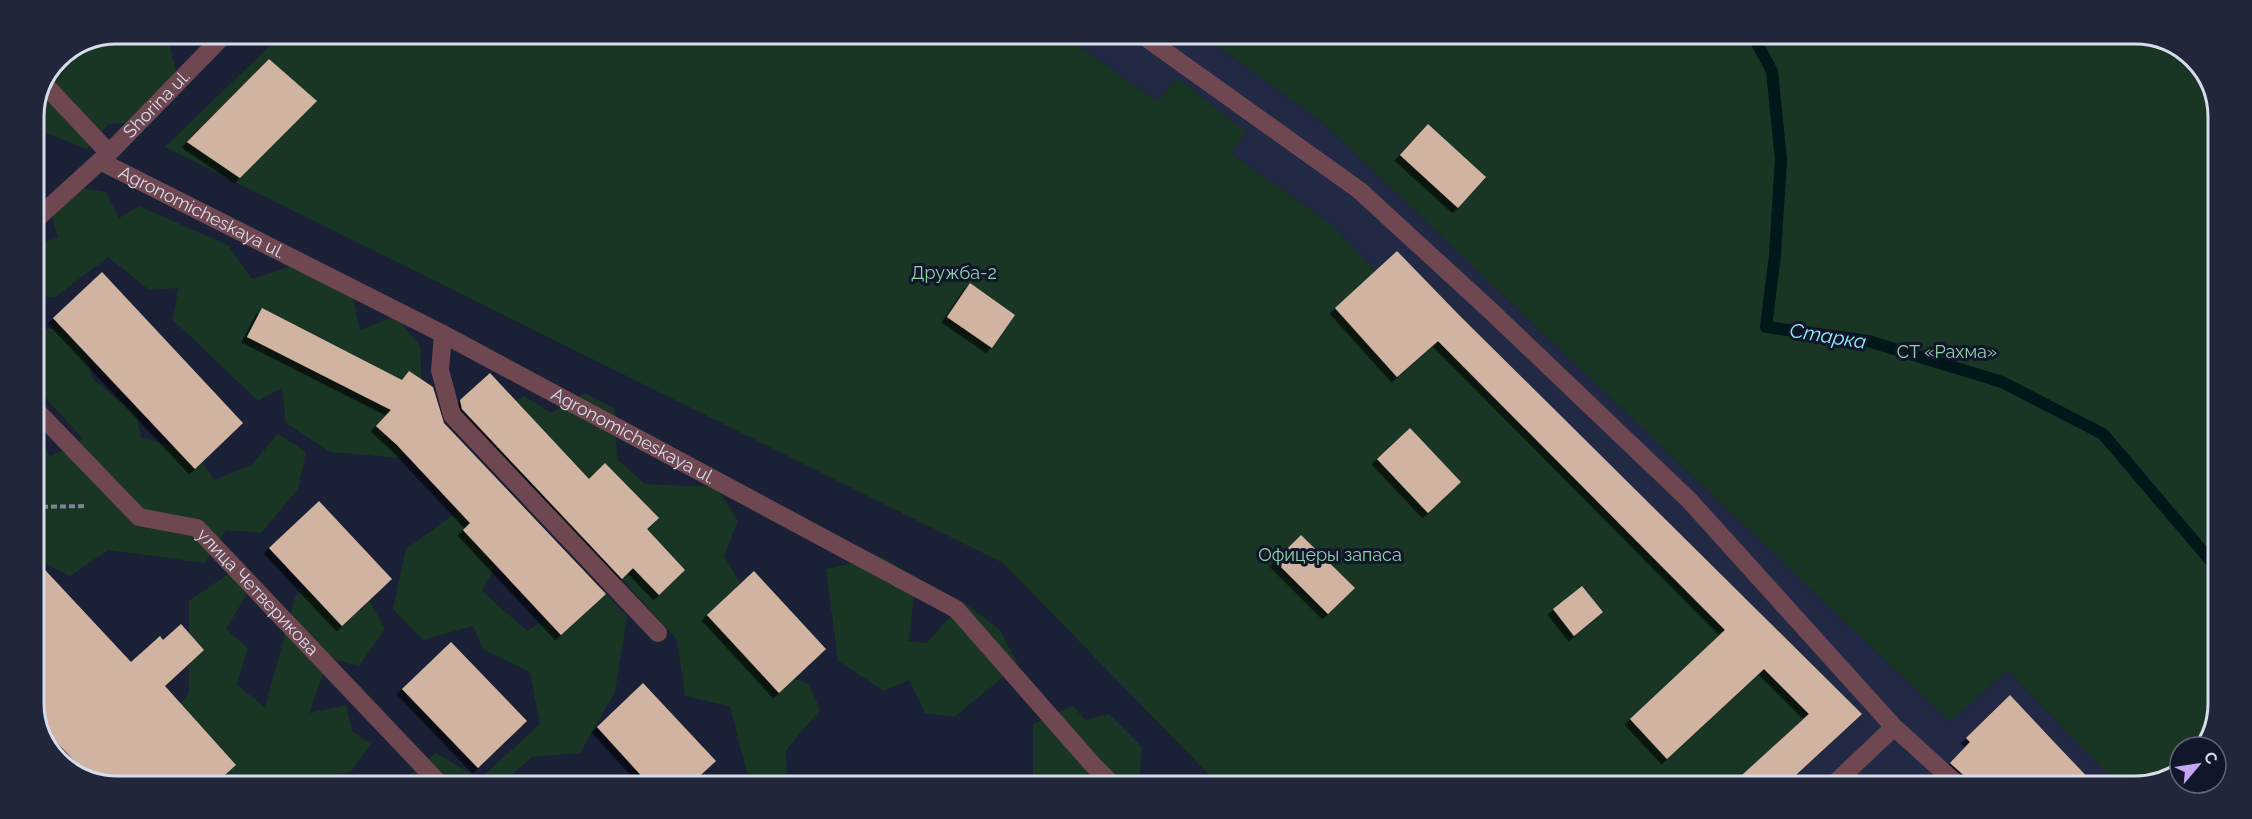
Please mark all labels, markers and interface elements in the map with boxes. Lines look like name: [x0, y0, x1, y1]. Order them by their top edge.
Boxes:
street label: Shorina ul.: [119, 65, 194, 142]
street label: Agronomicheskaya ul.: [116, 161, 288, 263]
park label: Дружба-2: [911, 262, 997, 283]
water label: Старка: [1788, 318, 1868, 354]
park label: СТ «Рахма»: [1897, 341, 1997, 362]
street label: Agronomicheskaya ul.: [548, 383, 719, 488]
street label: улица Четверикова: [193, 524, 323, 660]
park label: Офицеры запаса: [1258, 544, 1402, 565]
north arrow: [2168, 735, 2228, 795]
text: С: [2200, 749, 2222, 767]

